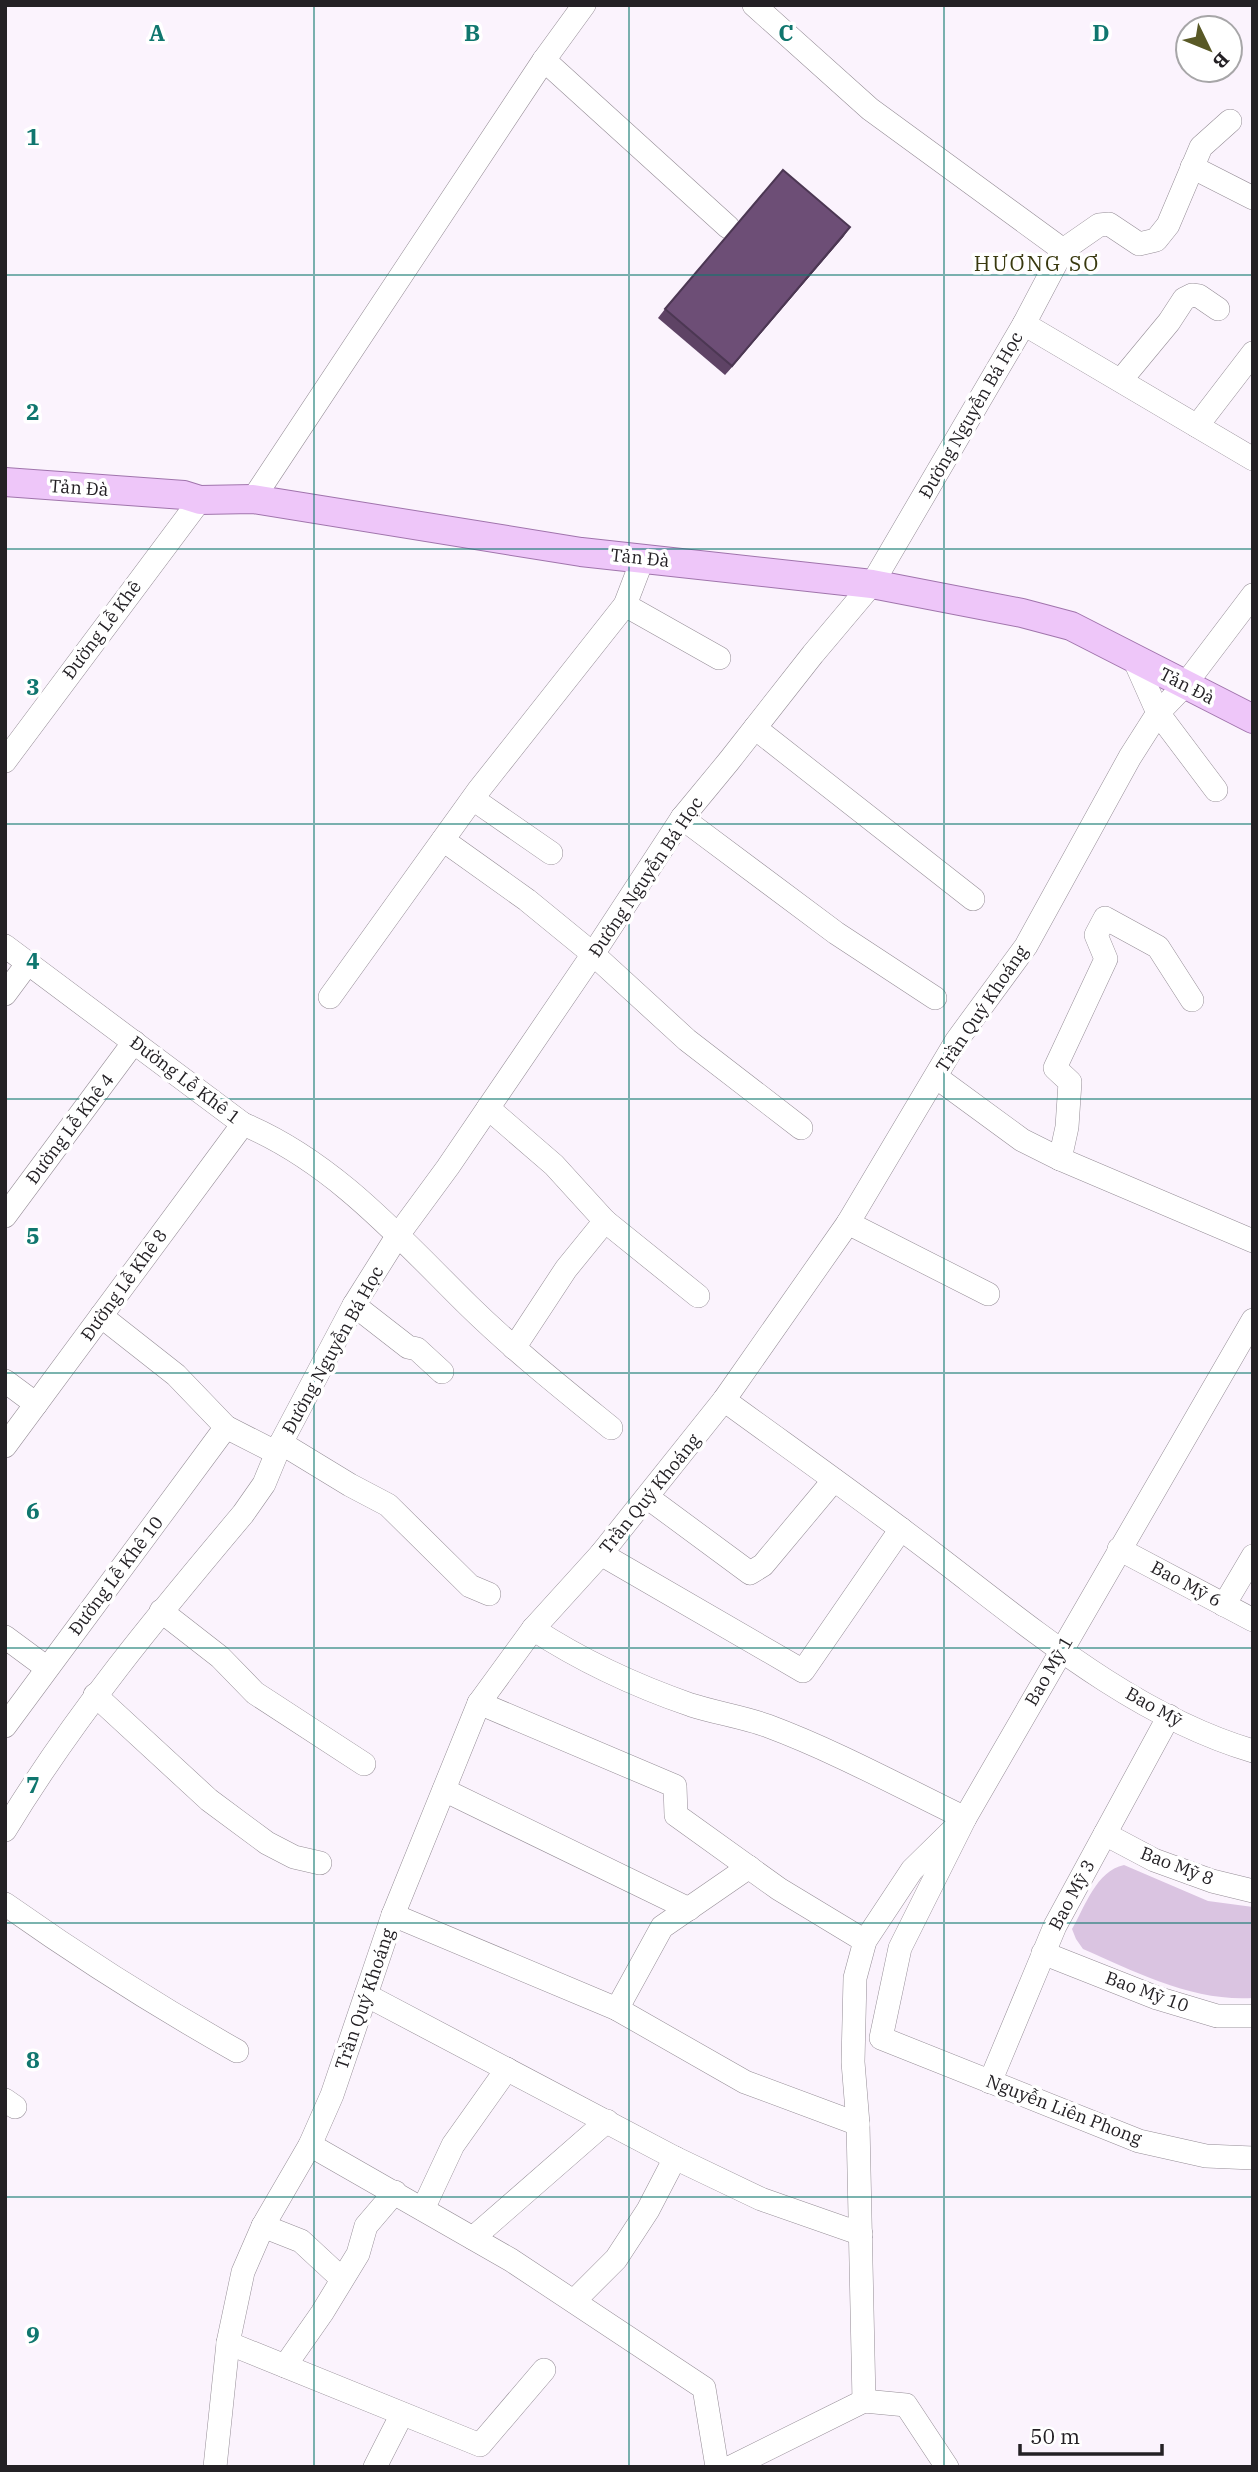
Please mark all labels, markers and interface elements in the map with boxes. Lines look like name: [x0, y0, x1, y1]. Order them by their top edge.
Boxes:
north arrow: [1174, 14, 1244, 84]
text: A: [149, 17, 165, 47]
text: B: [464, 17, 480, 47]
text: C: [778, 17, 794, 47]
text: D: [1092, 17, 1110, 47]
text: B: [1208, 48, 1235, 74]
text: 1: [26, 121, 40, 151]
district label: HƯƠNG SƠ: [974, 249, 1100, 277]
street label: Đường Nguyễn Bá Học: [913, 327, 1028, 502]
text: 2: [26, 396, 40, 426]
street label: Tản Đà: [49, 474, 109, 501]
street label: Tản Đà: [609, 543, 671, 572]
street label: Đường Lễ Khê: [57, 576, 146, 684]
street label: Tản Đà: [1156, 662, 1219, 709]
text: 3: [26, 671, 40, 701]
street label: Đường Nguyễn Bá Học: [583, 792, 708, 961]
street label: Trần Quý Khoáng: [931, 941, 1033, 1077]
text: 4: [26, 945, 40, 975]
street label: Đường Lễ Khê 1: [125, 1031, 245, 1129]
street label: Đường Lễ Khê 4: [21, 1069, 119, 1189]
text: 5: [26, 1220, 40, 1250]
street label: Đường Lễ Khê 8: [75, 1224, 172, 1345]
street label: Đường Nguyễn Bá Học: [277, 1262, 388, 1438]
street label: Trần Quý Khoáng: [594, 1429, 705, 1559]
text: 6: [26, 1495, 40, 1525]
street label: Đường Lễ Khê 10: [63, 1512, 168, 1640]
street label: Bao Mỹ 6: [1147, 1555, 1225, 1612]
street label: Bao Mỹ 1: [1019, 1632, 1078, 1710]
street label: Bao Mỹ: [1122, 1682, 1187, 1732]
text: 7: [26, 1769, 40, 1799]
street label: Bao Mỹ 8: [1137, 1841, 1217, 1890]
street label: Bao Mỹ 3: [1043, 1856, 1100, 1934]
street label: Trần Quý Khoáng: [330, 1925, 400, 2073]
street label: Bao Mỹ 10: [1102, 1966, 1192, 2017]
text: 8: [26, 2044, 40, 2074]
street label: Nguyễn Liên Phong: [983, 2069, 1146, 2150]
text: 9: [26, 2319, 40, 2349]
scale bar: [1020, 2412, 1162, 2456]
text: 50 m: [1030, 2422, 1080, 2450]

